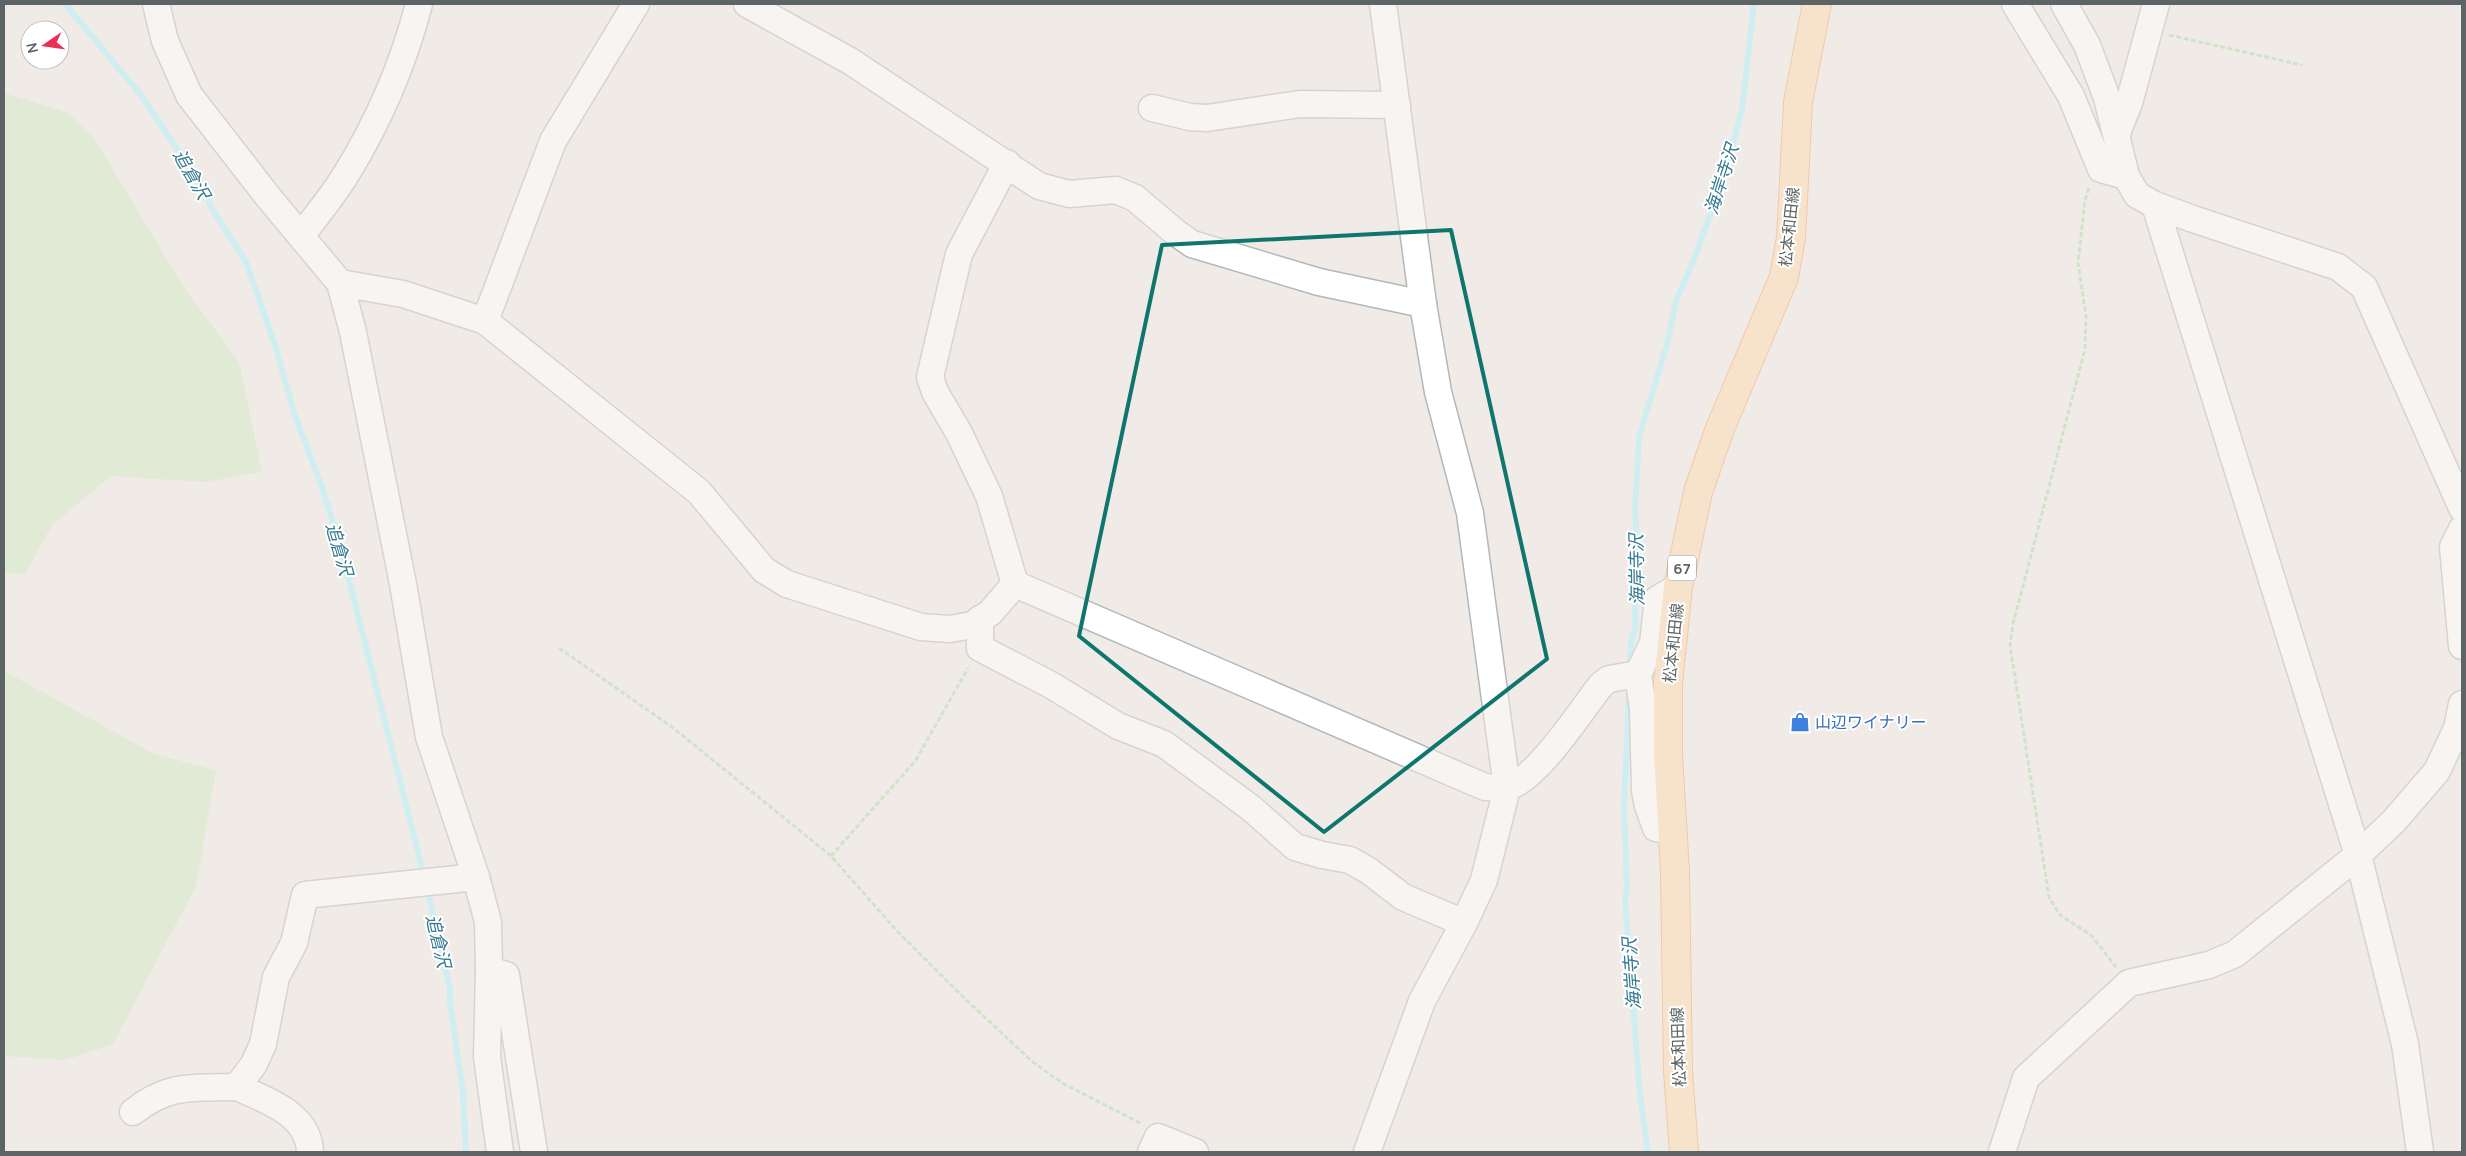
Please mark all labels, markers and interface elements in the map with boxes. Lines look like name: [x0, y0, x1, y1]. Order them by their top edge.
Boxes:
north arrow: [20, 20, 70, 70]
text: N: [21, 41, 42, 55]
water label: 海岸寺沢: [1698, 139, 1744, 217]
water label: 追倉沢: [168, 145, 217, 205]
street label: 松本和田線: [1774, 186, 1804, 268]
water label: 追倉沢: [321, 520, 360, 580]
water label: 海岸寺沢: [1623, 532, 1649, 606]
road number: 67: [1668, 556, 1696, 580]
street label: 松本和田線: [1658, 602, 1688, 684]
shop icon: 山辺ワイナリー: [1789, 711, 1811, 733]
place label: 山辺ワイナリー: [1815, 711, 1927, 733]
water label: 追倉沢: [421, 912, 457, 972]
water label: 海岸寺沢: [1616, 935, 1645, 1011]
street label: 松本和田線: [1666, 1007, 1690, 1087]

